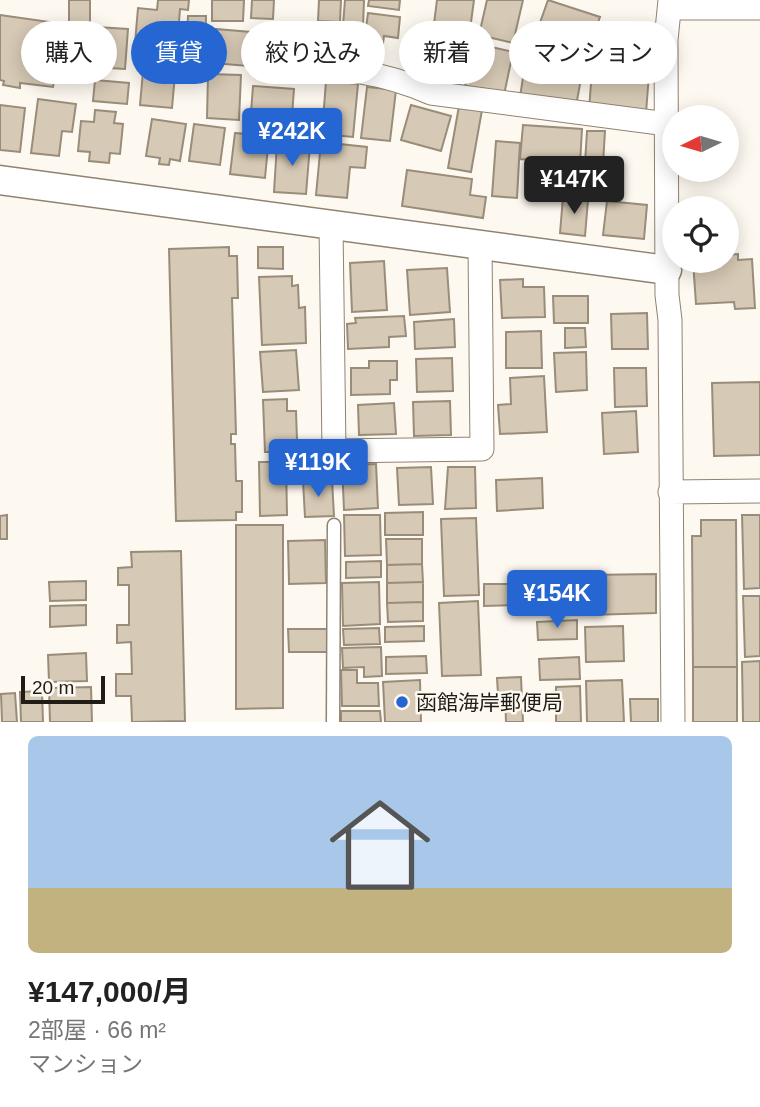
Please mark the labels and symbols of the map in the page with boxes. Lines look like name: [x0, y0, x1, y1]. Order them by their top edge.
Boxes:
north arrow: [662, 105, 738, 182]
pin: ¥242K: [243, 108, 341, 168]
pin: ¥147K: [525, 156, 623, 216]
pin: ¥119K: [269, 440, 367, 499]
pin: ¥154K: [508, 570, 606, 630]
scale bar: [21, 673, 105, 705]
place label: 函館海岸郵便局: [416, 691, 563, 714]
marker: 函館海岸郵便局: [394, 694, 410, 710]

